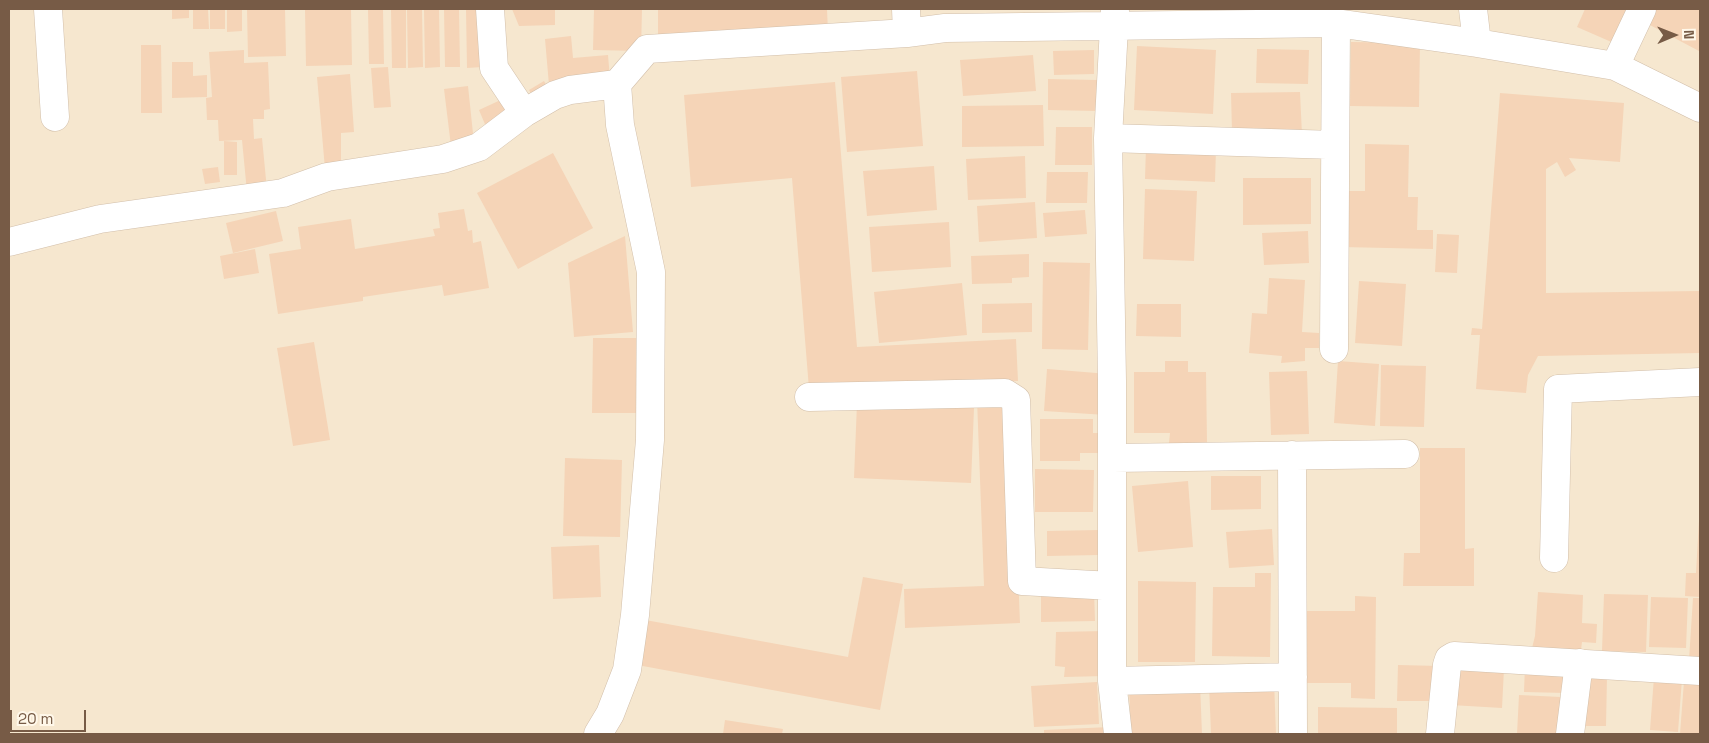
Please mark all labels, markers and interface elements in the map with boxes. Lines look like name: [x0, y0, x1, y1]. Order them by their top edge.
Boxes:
north arrow: [1649, 10, 1699, 60]
text: N: [1680, 30, 1698, 40]
scale bar: [12, 700, 89, 732]
text: 20 m: [18, 709, 53, 728]

